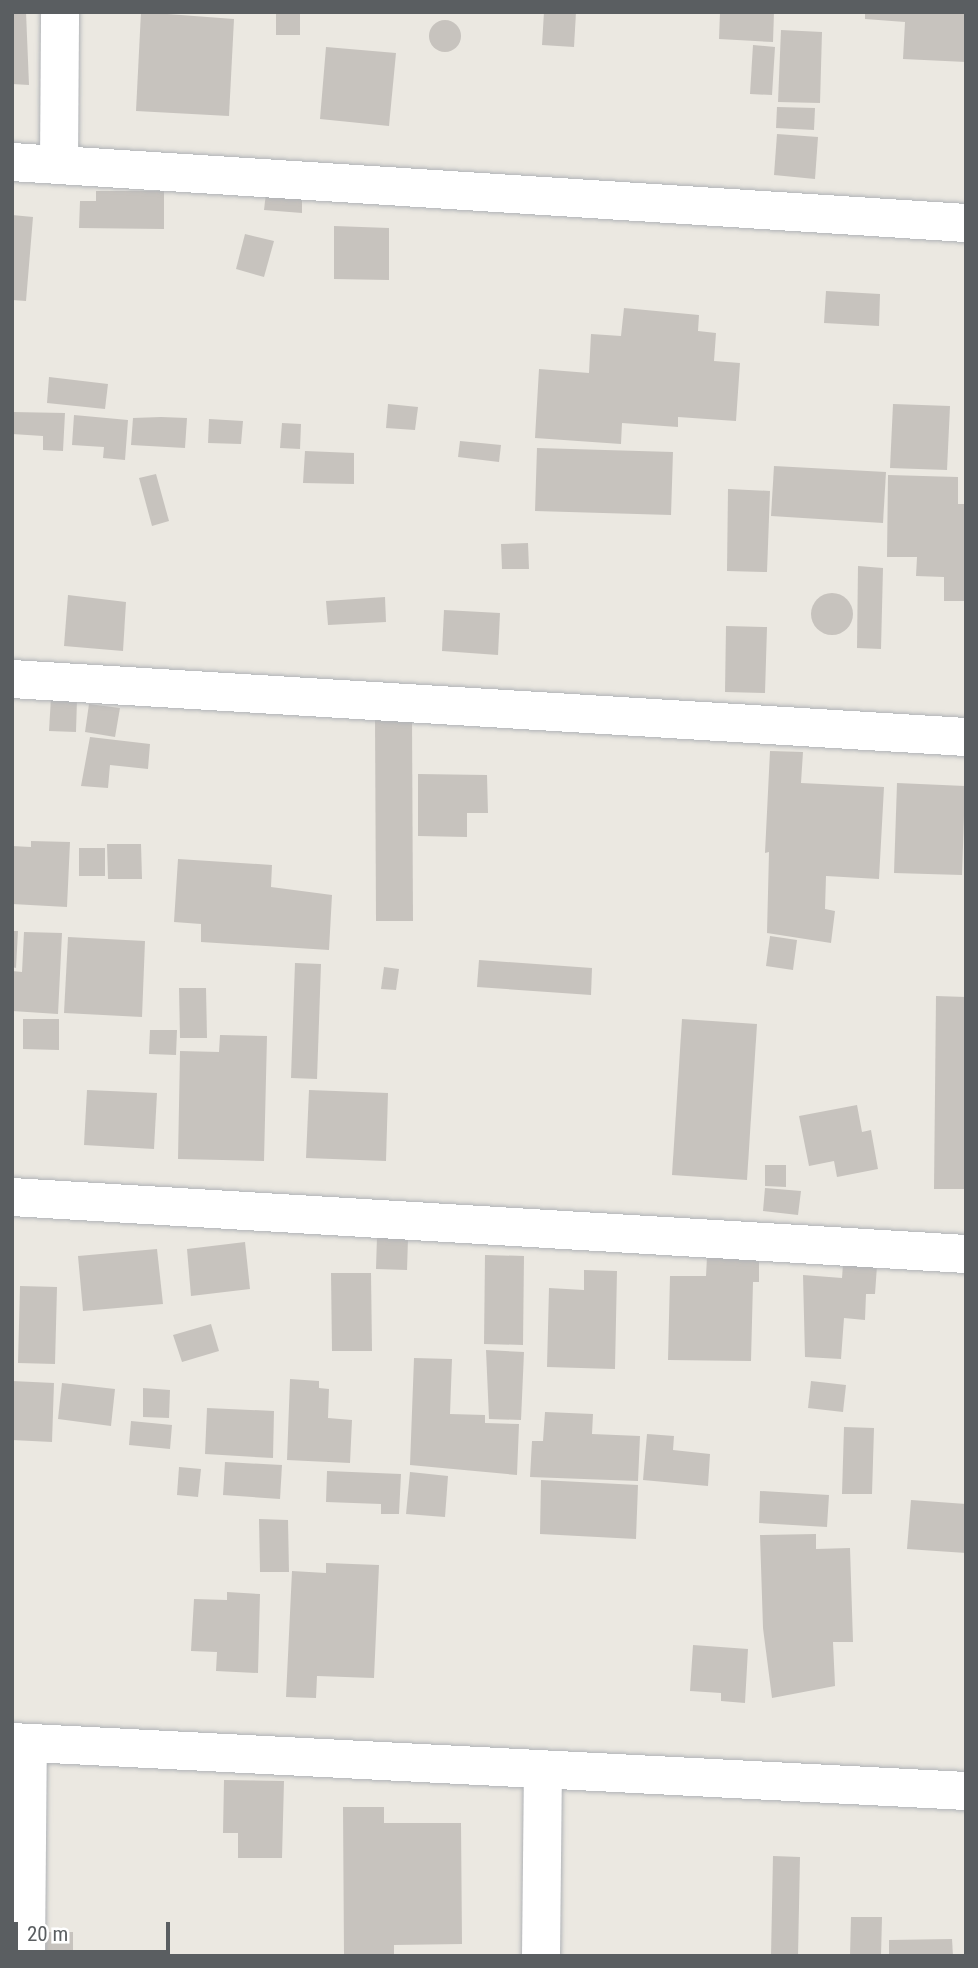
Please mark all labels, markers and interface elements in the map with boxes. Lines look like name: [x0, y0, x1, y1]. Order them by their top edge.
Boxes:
scale bar: [18, 1909, 173, 1953]
text: 20 m: [27, 1922, 68, 1946]

